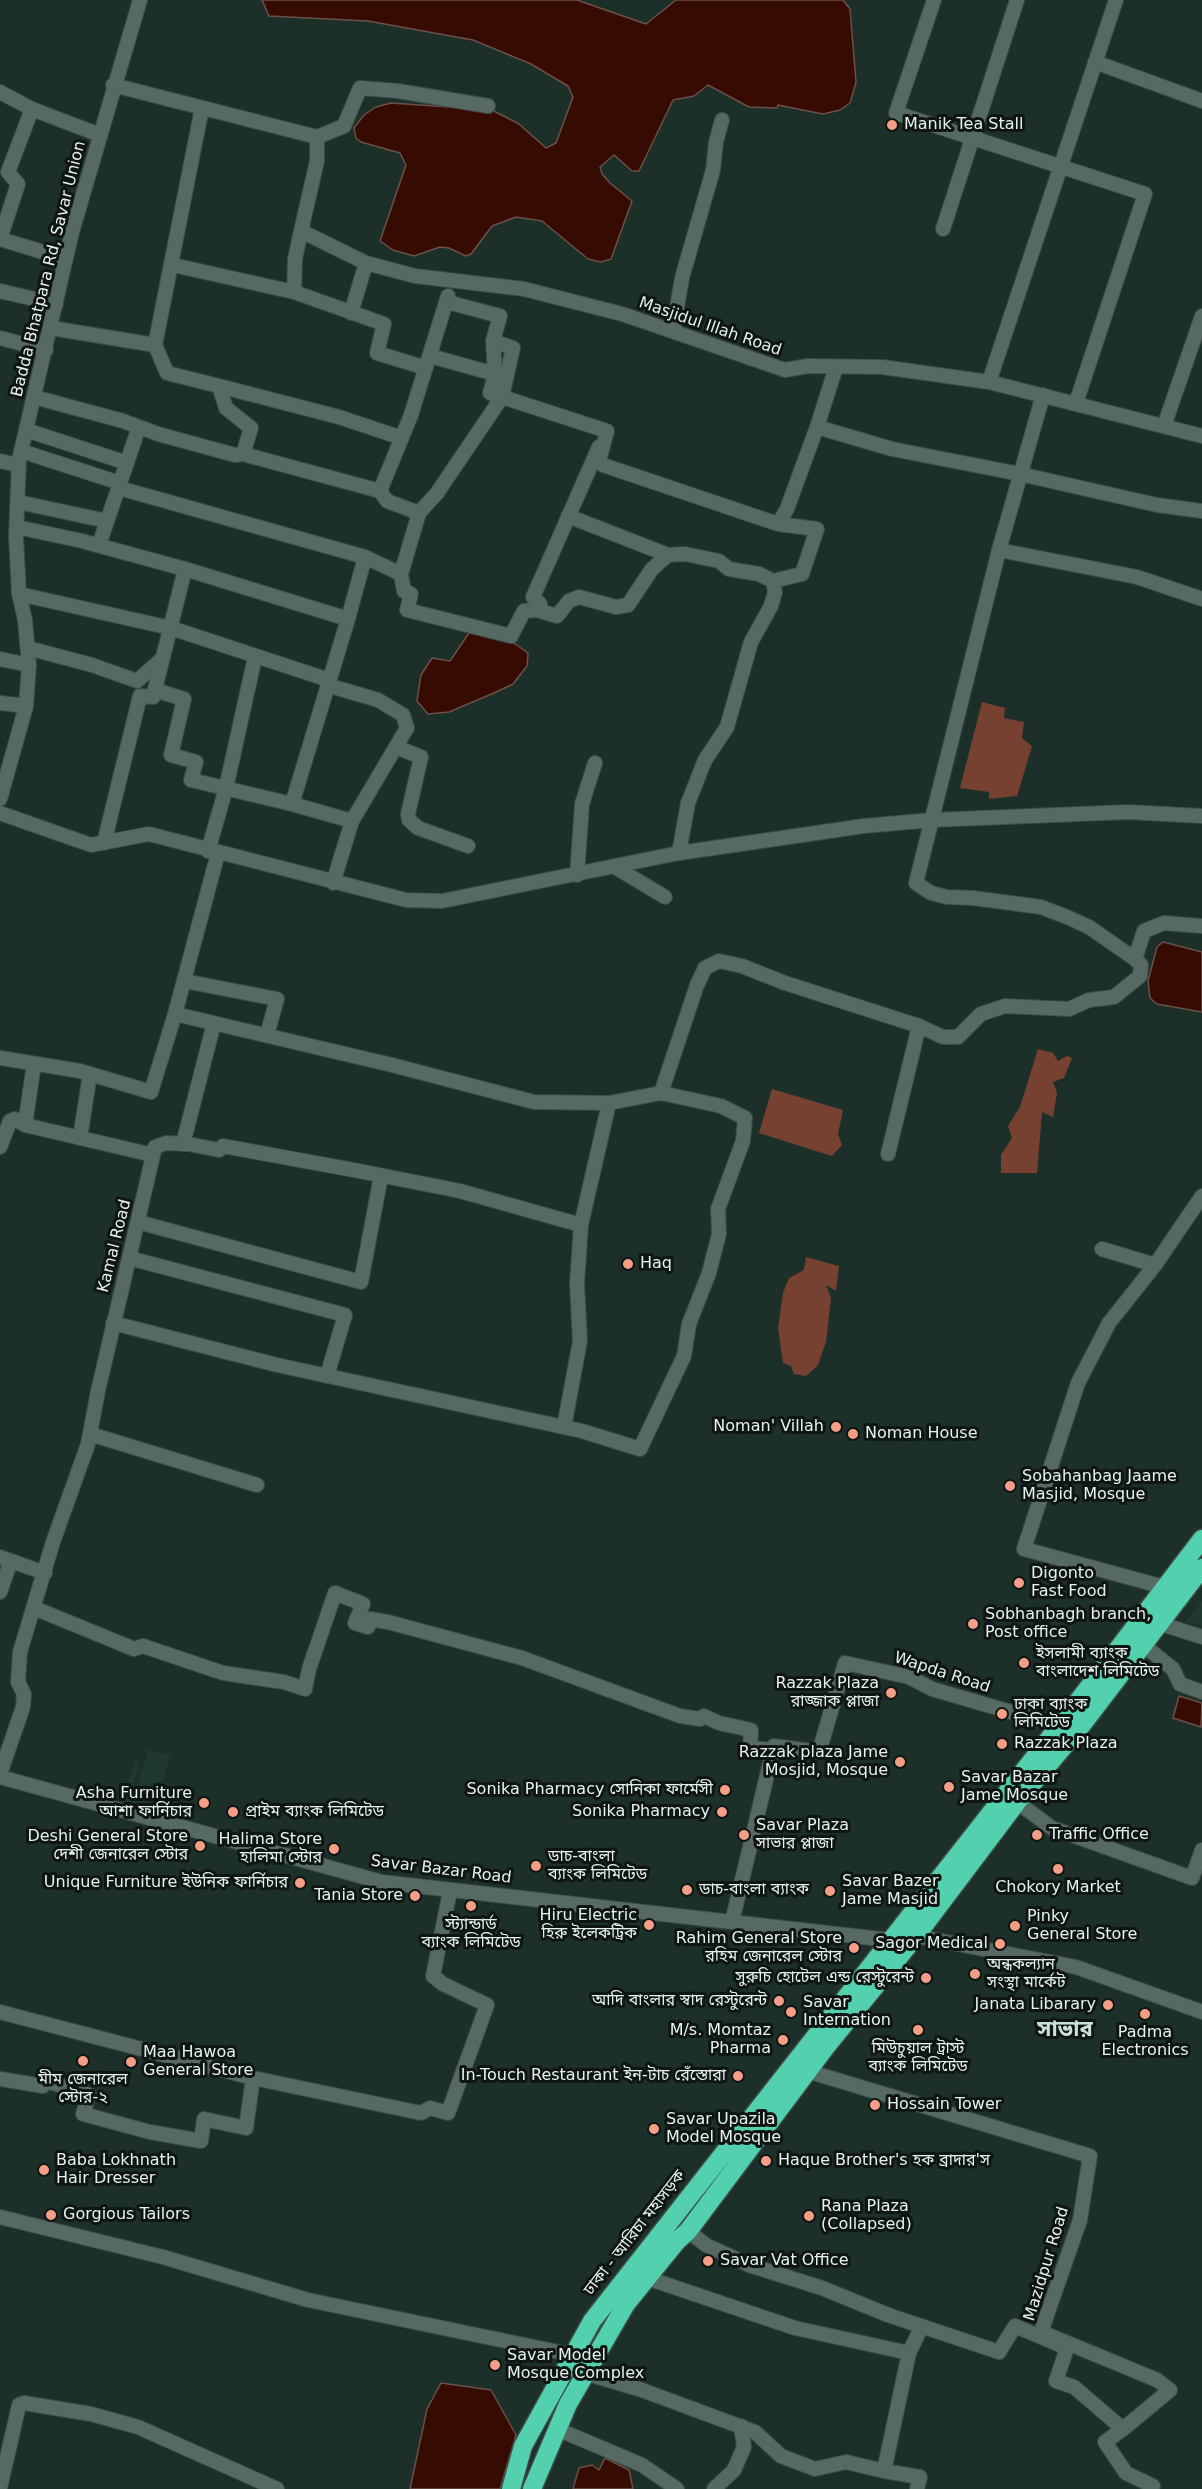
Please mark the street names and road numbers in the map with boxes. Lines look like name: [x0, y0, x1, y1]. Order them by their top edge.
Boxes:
street label: Badda Bhatpara Rd, Savar Union: [8, 139, 90, 399]
street label: Masjidul Illah Road: [636, 294, 784, 360]
street label: Kamal Road: [94, 1198, 136, 1294]
street label: Wapda Road: [892, 1648, 992, 1698]
street label: Savar Bazar Road: [370, 1852, 512, 1888]
street label: ঢাকা - আরিচা মহাসড়ক: [580, 2167, 690, 2299]
street label: Mazidpur Road: [1020, 2204, 1074, 2324]

